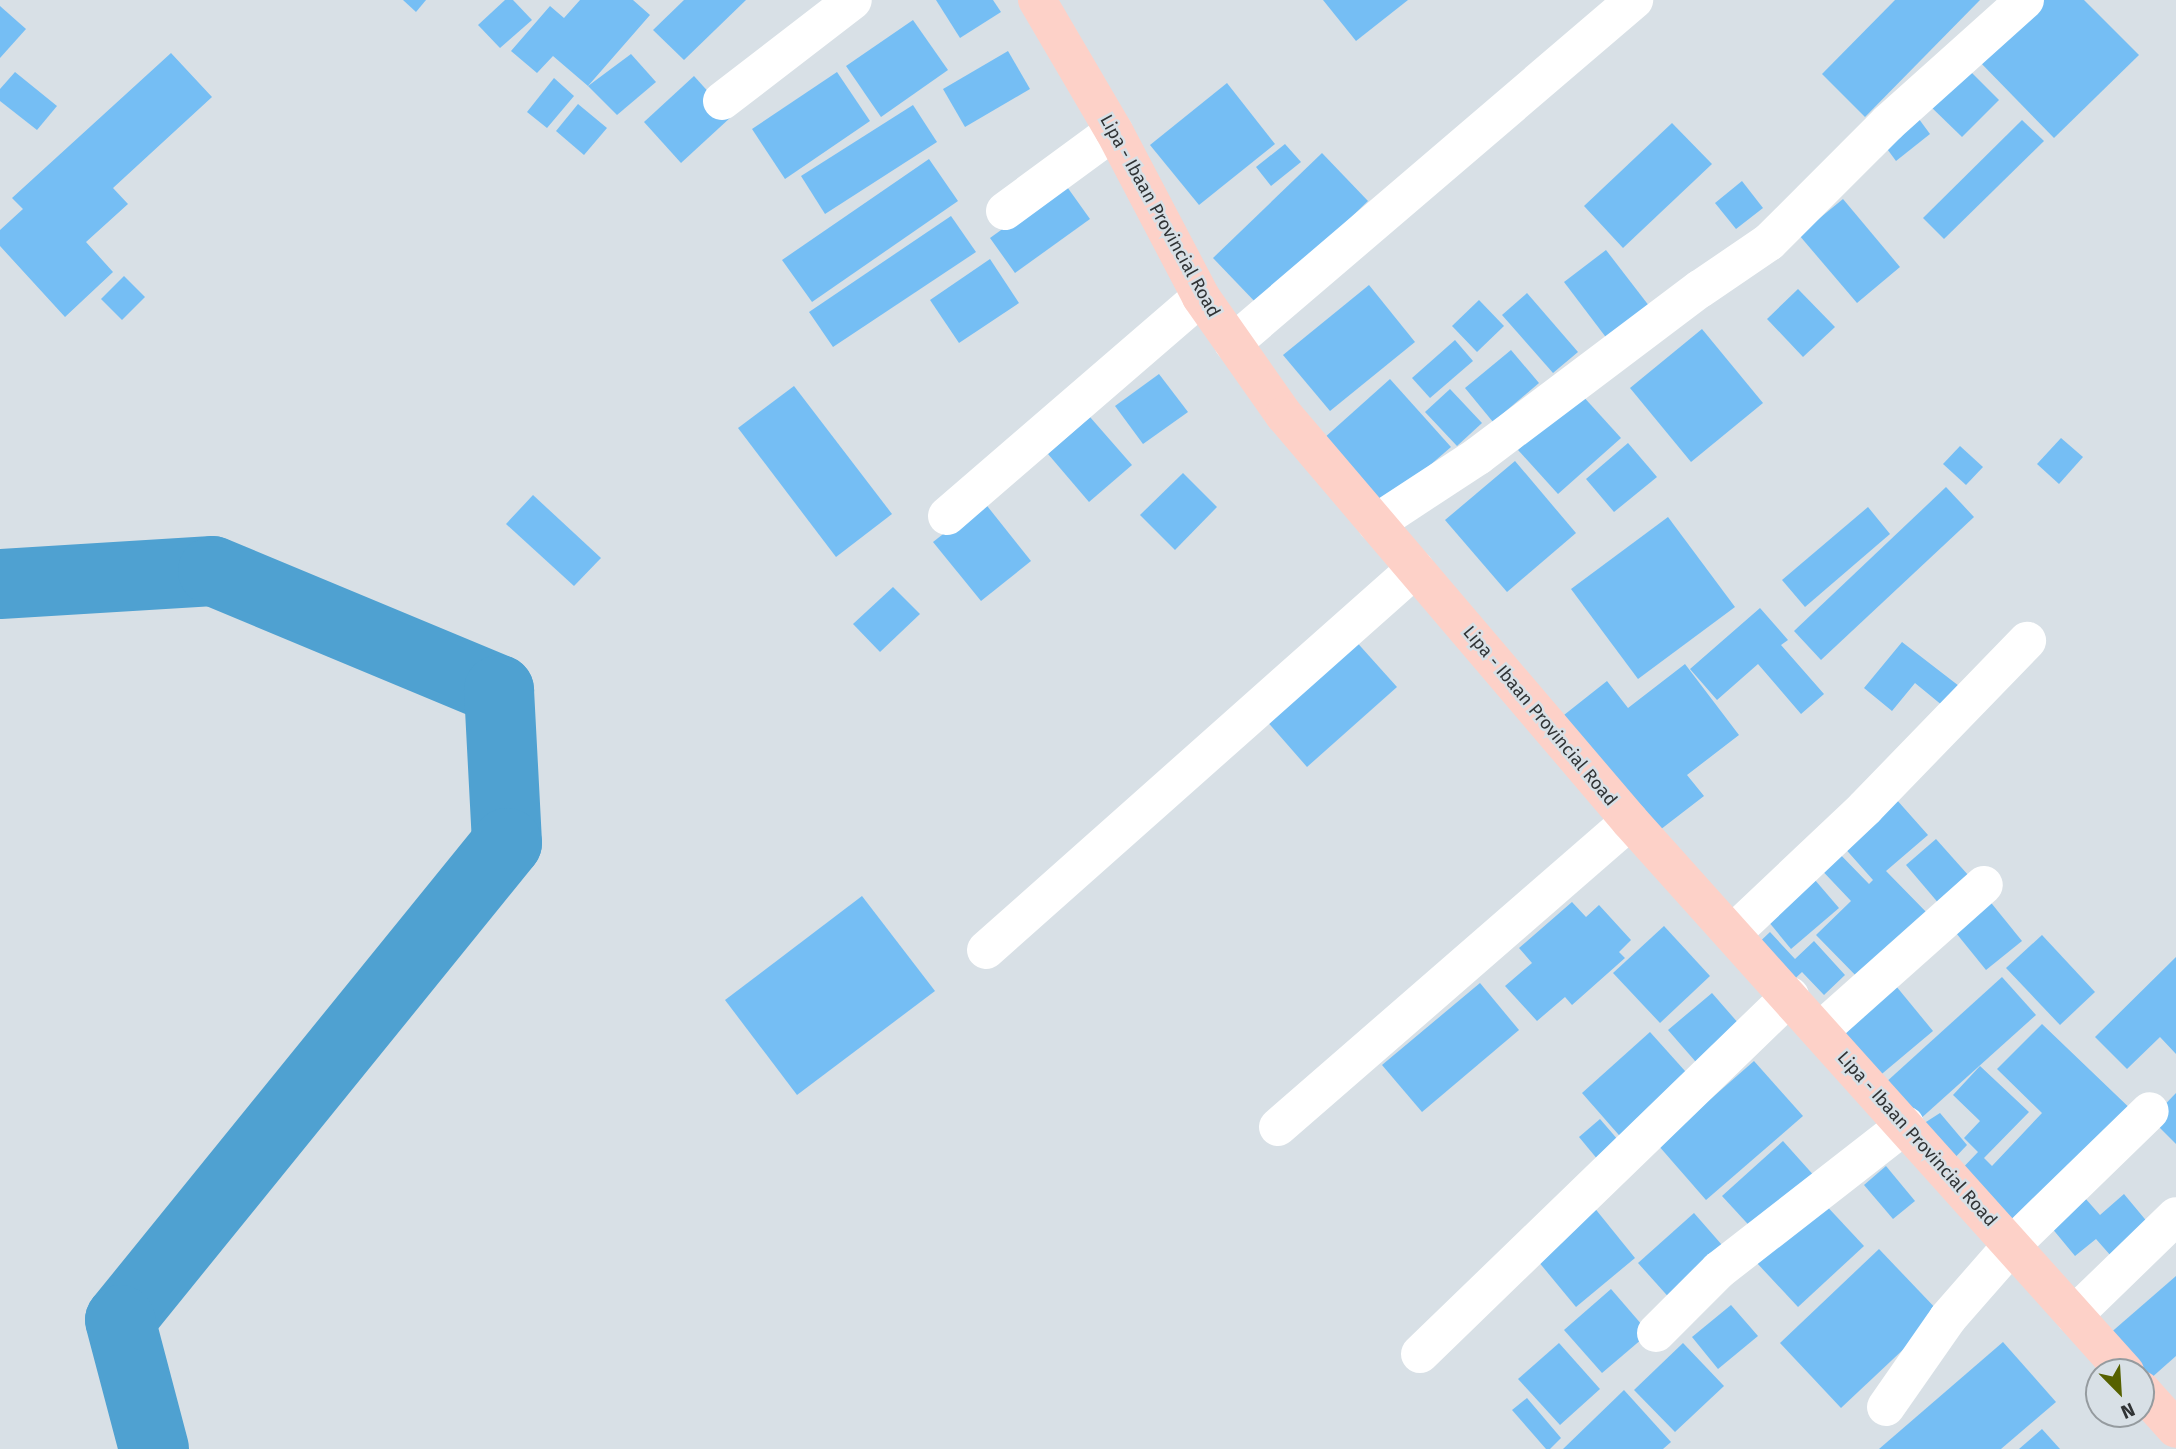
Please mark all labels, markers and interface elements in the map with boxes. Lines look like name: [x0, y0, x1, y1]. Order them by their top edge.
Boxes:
street label: Lipa - Ibaan Provincial Road: [1095, 111, 1225, 321]
street label: Lipa - Ibaan Provincial Road: [1458, 622, 1622, 810]
street label: Lipa - Ibaan Provincial Road: [1833, 1047, 2001, 1231]
north arrow: [2085, 1358, 2155, 1428]
text: N: [2118, 1398, 2138, 1424]

